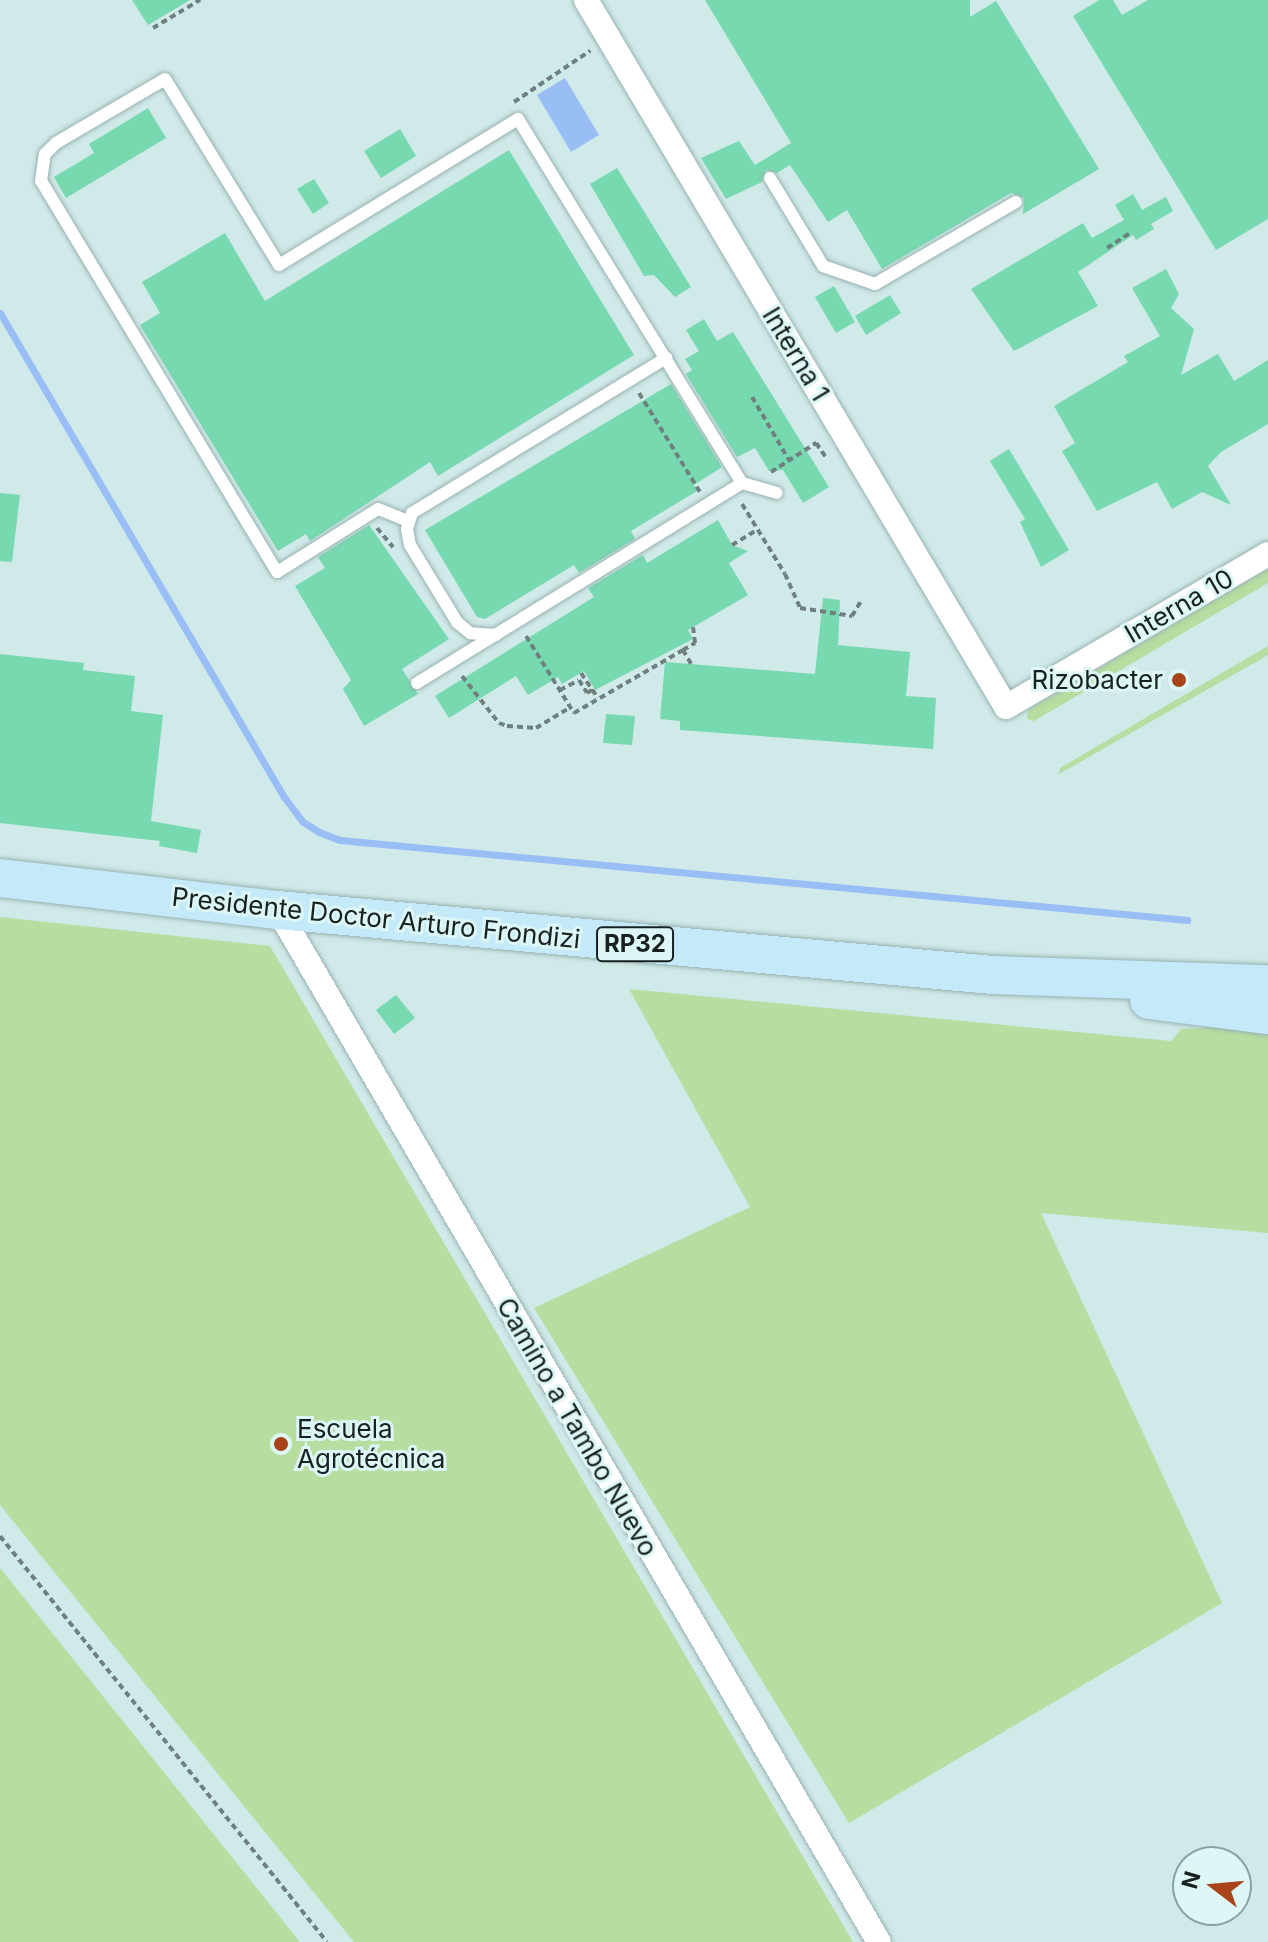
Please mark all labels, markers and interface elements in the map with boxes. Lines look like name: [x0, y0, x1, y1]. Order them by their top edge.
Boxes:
street label: Interna 1: [756, 301, 836, 407]
street label: Interna 10: [1119, 562, 1239, 650]
place label: Rizobacter: [1032, 664, 1163, 696]
marker: Rizobacter: [1170, 671, 1188, 689]
street label: Presidente Doctor Arturo Frondizi: [170, 881, 582, 955]
road number: RP32: [595, 924, 675, 964]
street label: Camino a Tambo Nuevo: [490, 1292, 664, 1562]
place label: Escuela Agrotécnica: [297, 1413, 445, 1474]
marker: Escuela Agrotécnica: [272, 1435, 290, 1453]
north arrow: [1172, 1846, 1252, 1926]
text: N: [1176, 1868, 1206, 1892]

